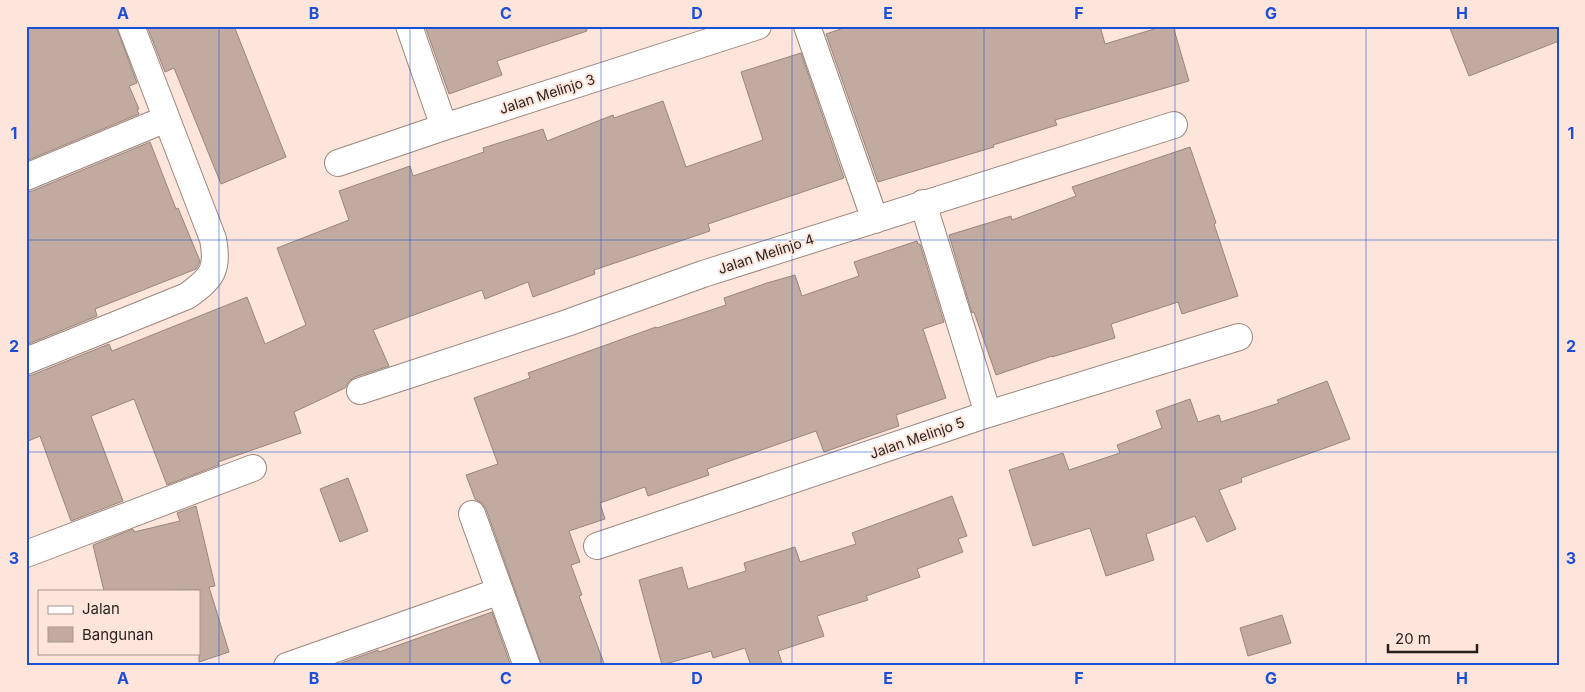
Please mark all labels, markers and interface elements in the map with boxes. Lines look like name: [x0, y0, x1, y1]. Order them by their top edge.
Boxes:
text: A: [117, 3, 129, 23]
text: B: [309, 3, 319, 23]
text: C: [500, 3, 512, 23]
text: D: [691, 3, 703, 23]
text: E: [883, 3, 893, 23]
text: F: [1074, 3, 1084, 23]
text: G: [1265, 3, 1277, 23]
text: H: [1456, 3, 1468, 23]
street label: Jalan Melinjo 3: [497, 70, 597, 117]
text: 1: [11, 123, 17, 143]
text: 1: [1568, 123, 1574, 143]
street label: Jalan Melinjo 4: [716, 230, 816, 277]
text: 2: [9, 336, 19, 356]
text: 2: [1566, 336, 1576, 356]
street label: Jalan Melinjo 5: [867, 413, 967, 462]
text: 3: [9, 548, 19, 568]
text: 3: [1566, 548, 1576, 568]
legend: [38, 590, 200, 654]
text: Jalan: [82, 599, 120, 618]
scale bar: [1388, 622, 1476, 654]
text: Bangunan: [82, 625, 153, 644]
text: 20 m: [1395, 629, 1431, 648]
text: A: [117, 668, 129, 688]
text: B: [309, 668, 319, 688]
text: C: [500, 668, 512, 688]
text: D: [691, 668, 703, 688]
text: E: [883, 668, 893, 688]
text: F: [1074, 668, 1084, 688]
text: G: [1265, 668, 1277, 688]
text: H: [1456, 668, 1468, 688]

